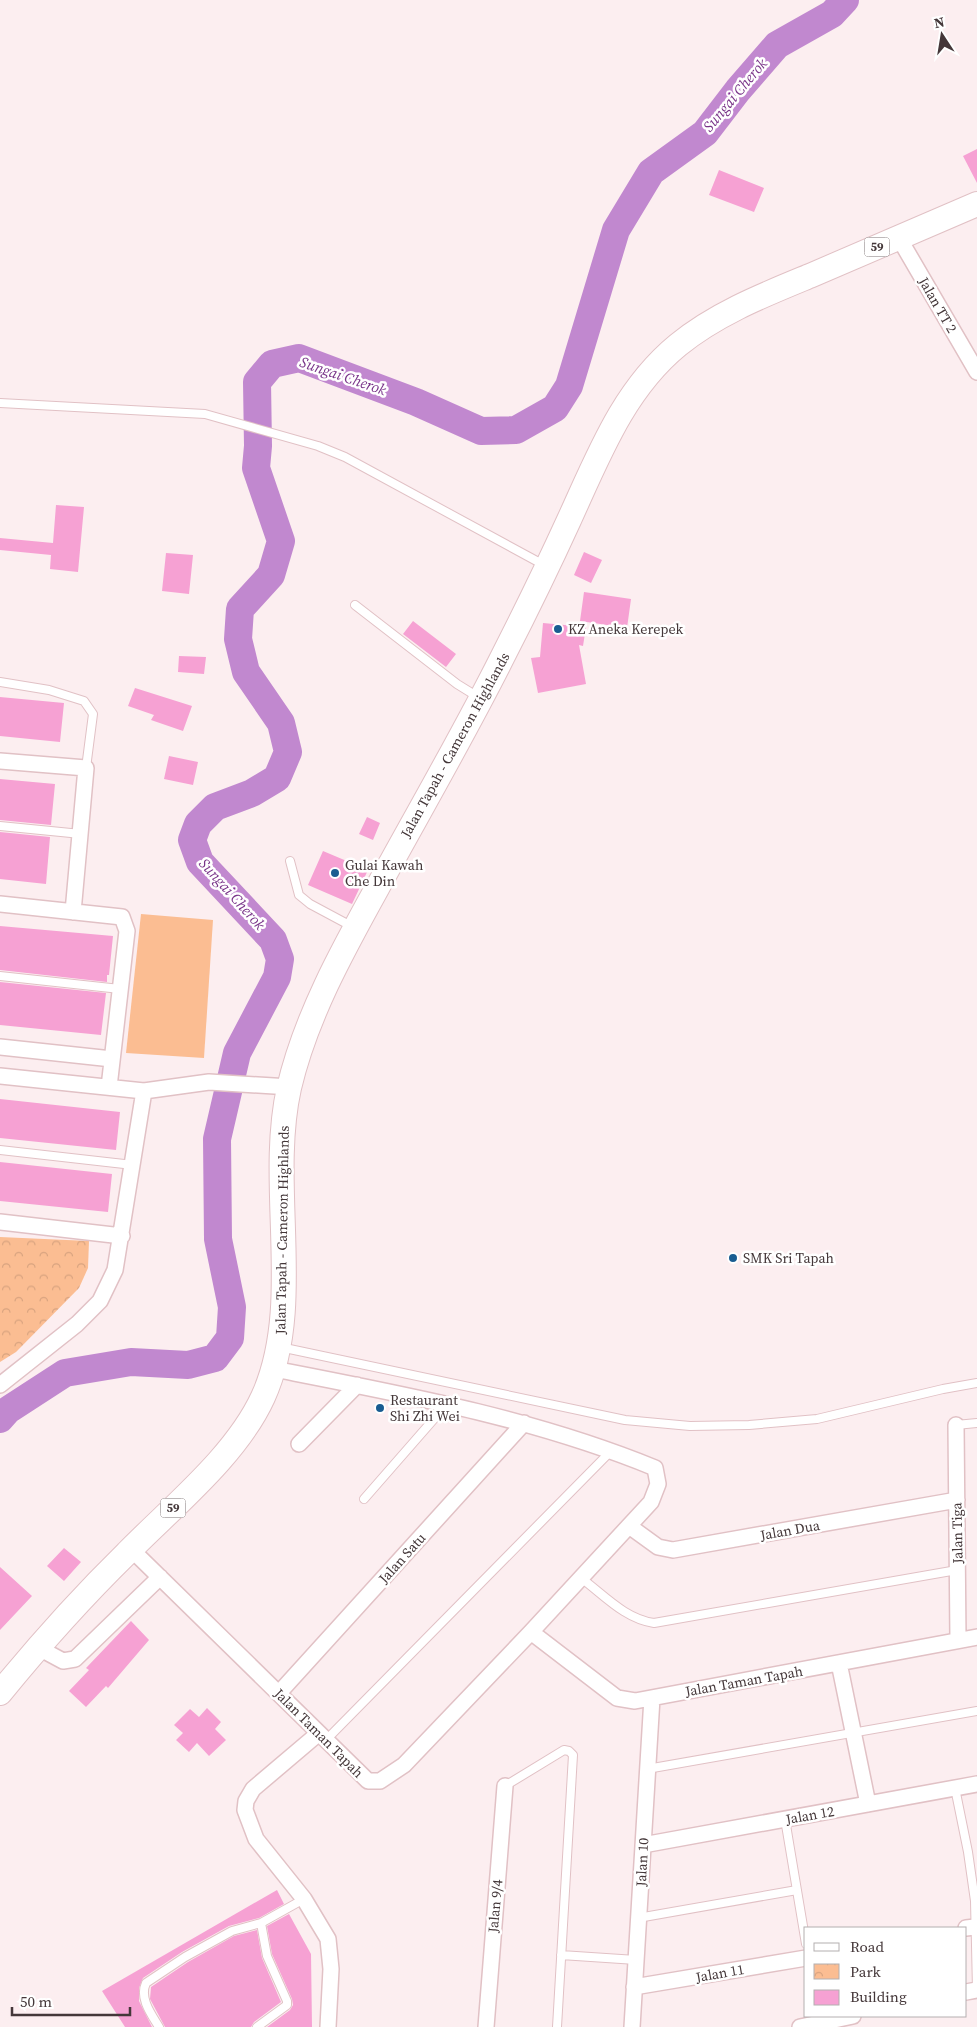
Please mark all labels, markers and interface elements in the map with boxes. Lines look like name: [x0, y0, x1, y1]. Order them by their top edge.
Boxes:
north arrow: [917, 10, 967, 60]
text: N: [932, 11, 946, 33]
water label: Sungai Cherok: [698, 53, 772, 136]
road number: 59: [864, 238, 890, 256]
street label: Jalan TT 2: [913, 272, 962, 337]
water label: Sungai Cherok: [297, 351, 390, 400]
place label: KZ Aneka Kerepek: [568, 619, 683, 639]
marker: KZ Aneka Kerepek: [552, 623, 564, 635]
street label: Jalan Tapah - Cameron Highlands: [395, 649, 514, 842]
water label: Sungai Cherok: [194, 853, 271, 935]
place label: Gulai Kawah Che Din: [345, 855, 423, 891]
marker: Gulai Kawah Che Din: [329, 867, 341, 879]
street label: Jalan Tapah - Cameron Highlands: [270, 1125, 294, 1336]
place label: SMK Sri Tapah: [743, 1248, 834, 1268]
marker: SMK Sri Tapah: [727, 1252, 739, 1264]
place label: Restaurant Shi Zhi Wei: [390, 1390, 460, 1426]
marker: Restaurant Shi Zhi Wei: [374, 1402, 386, 1414]
road number: 59: [160, 1499, 186, 1518]
street label: Jalan Tiga: [946, 1501, 968, 1565]
street label: Jalan Dua: [758, 1515, 822, 1545]
street label: Jalan Satu: [373, 1528, 430, 1588]
street label: Jalan Taman Tapah: [683, 1661, 804, 1701]
street label: Jalan Taman Tapah: [269, 1683, 368, 1782]
street label: Jalan 12: [783, 1801, 836, 1829]
street label: Jalan 10: [631, 1837, 653, 1888]
street label: Jalan 9/4: [483, 1879, 507, 1934]
legend: [804, 1927, 967, 2017]
text: Road: [850, 1936, 884, 1957]
street label: Jalan 11: [693, 1959, 746, 1987]
text: Park: [850, 1961, 882, 1982]
scale bar: [12, 1984, 130, 2016]
text: Building: [850, 1986, 907, 2007]
text: 50 m: [20, 1991, 52, 2012]

